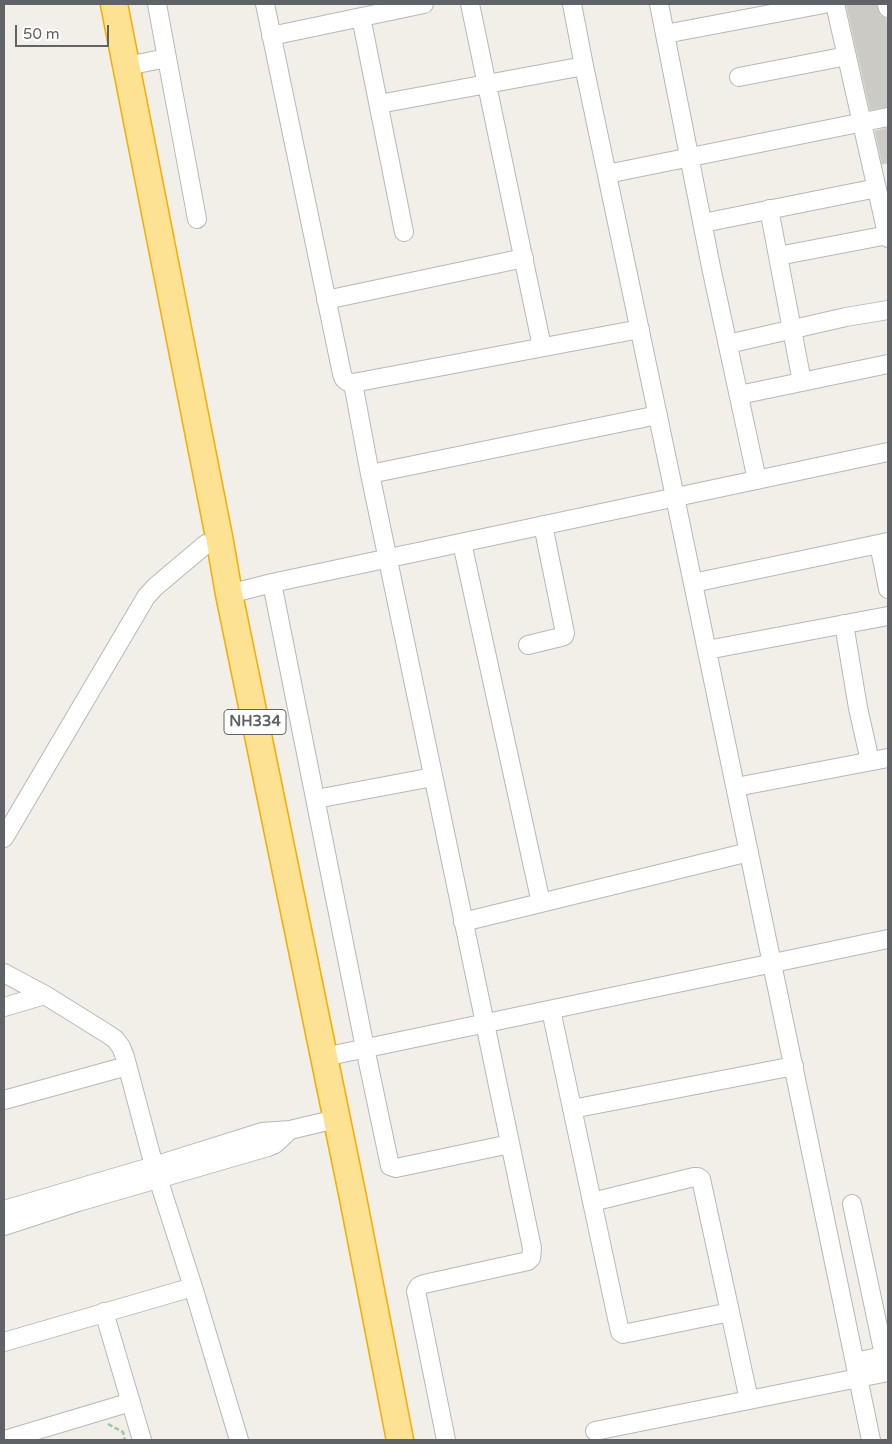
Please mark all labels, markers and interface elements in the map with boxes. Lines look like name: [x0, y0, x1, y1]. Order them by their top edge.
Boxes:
scale bar: [18, 15, 111, 47]
text: 50 m: [23, 25, 60, 43]
road number: NH334: [224, 710, 286, 734]

